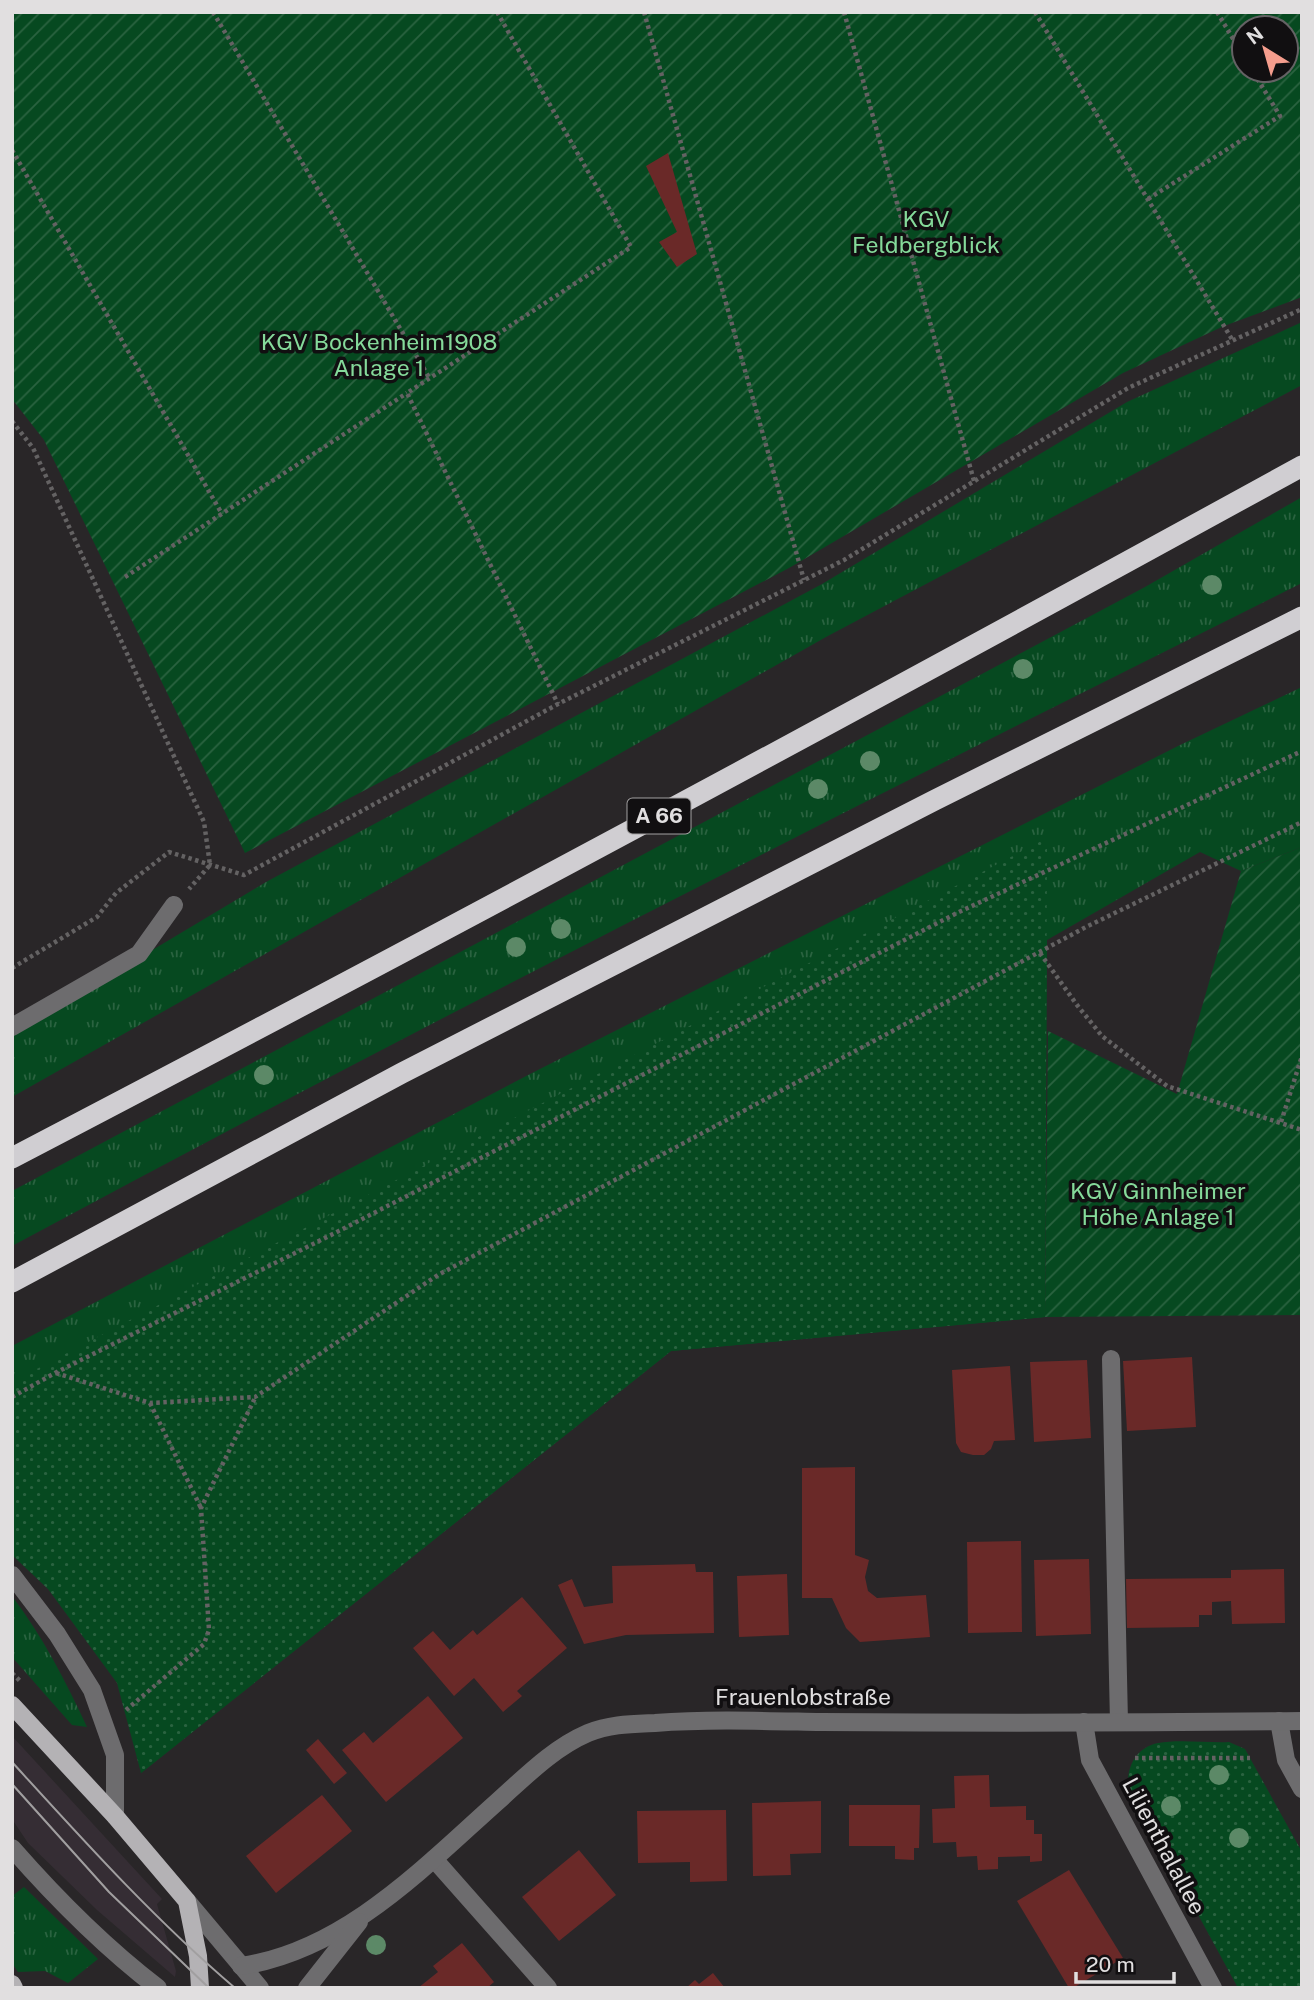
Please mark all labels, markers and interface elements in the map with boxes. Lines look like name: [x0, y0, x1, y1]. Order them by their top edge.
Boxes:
north arrow: [1230, 14, 1300, 84]
text: N: [1242, 22, 1267, 49]
park label: KGV Feldbergblick: [852, 205, 1000, 258]
park label: KGV Bockenheim1908 Anlage 1: [261, 328, 497, 381]
road number: A 66: [628, 798, 690, 834]
park label: KGV Ginnheimer Höhe Anlage 1: [1070, 1177, 1246, 1230]
street label: Frauenlobstraße: [715, 1683, 891, 1710]
street label: Lilienthalallee: [1117, 1773, 1212, 1919]
scale bar: [1076, 1940, 1174, 1984]
text: 20 m: [1086, 1952, 1135, 1977]

